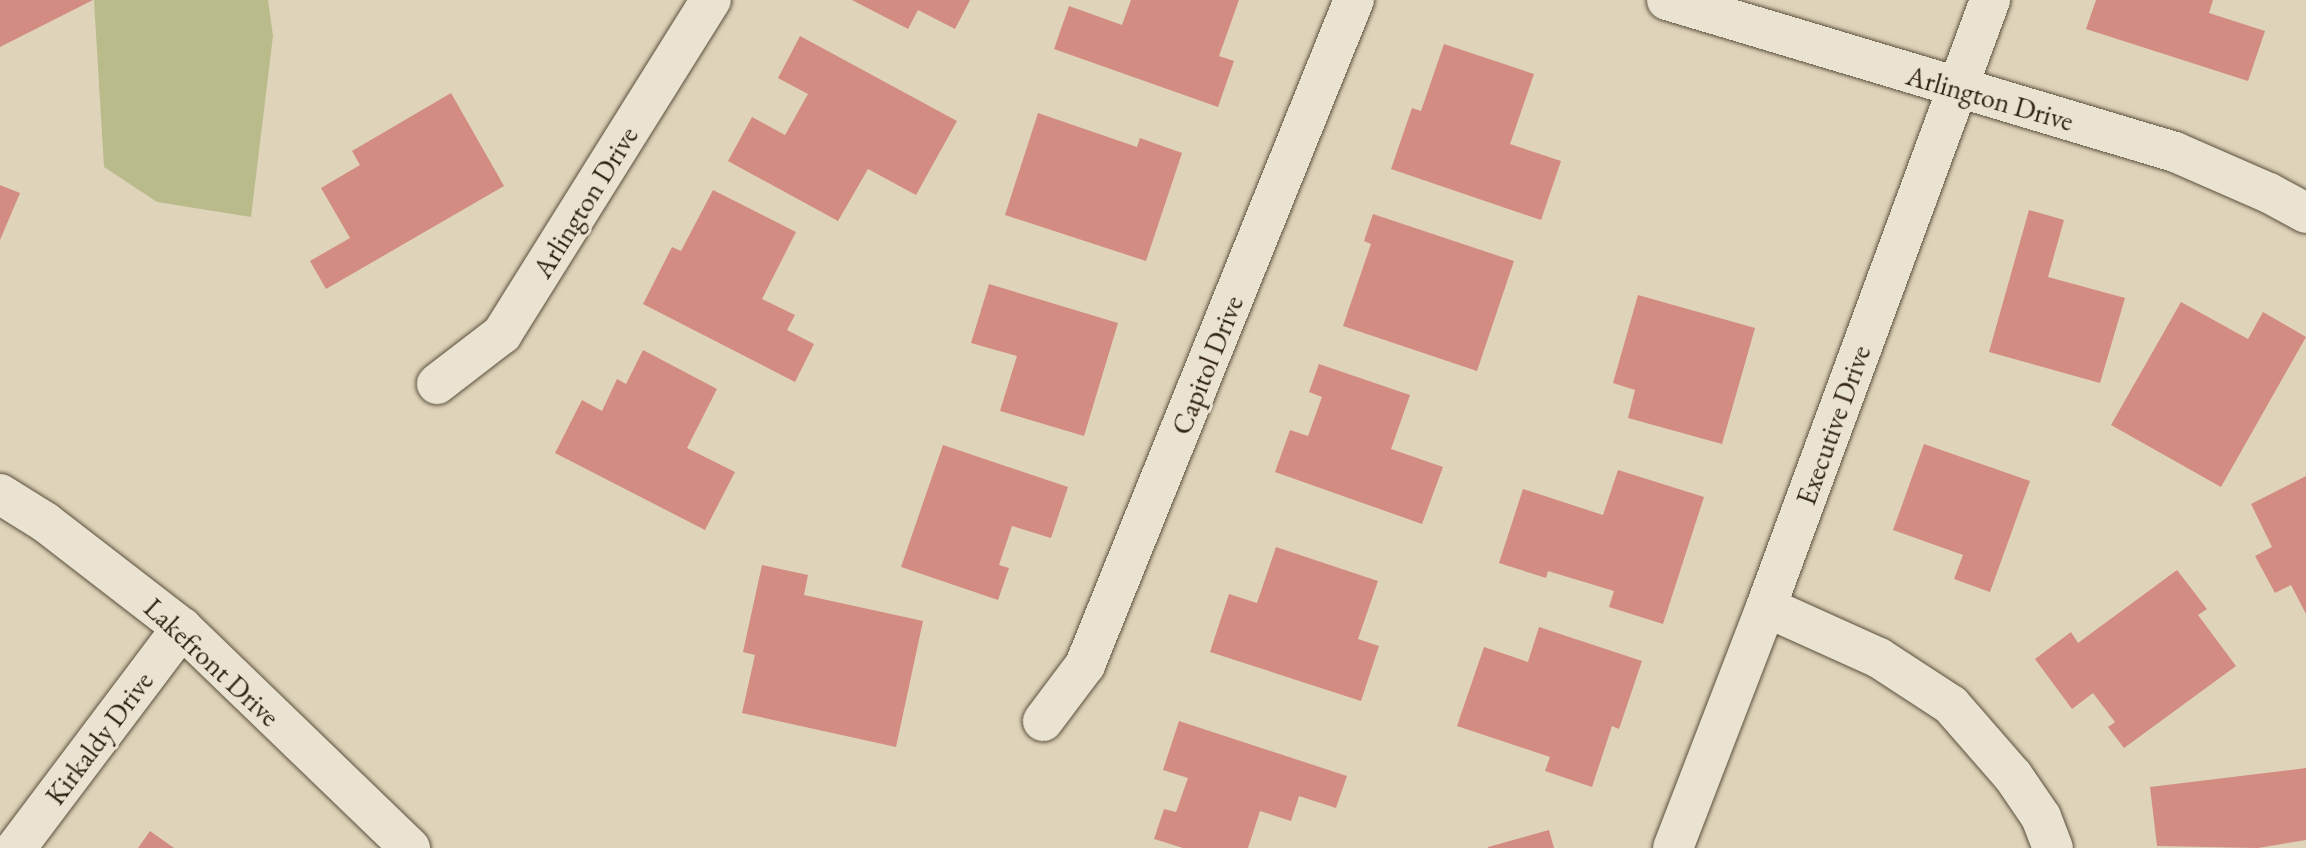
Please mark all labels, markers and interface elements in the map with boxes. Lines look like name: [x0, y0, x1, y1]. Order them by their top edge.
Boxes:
street label: Arlington Drive: [1903, 58, 2077, 138]
street label: Arlington Drive: [525, 120, 645, 284]
street label: Capitol Drive: [1164, 291, 1250, 439]
street label: Executive Drive: [1789, 341, 1877, 509]
street label: Lakefront Drive: [137, 591, 287, 733]
street label: Kirkaldy Drive: [38, 665, 160, 811]

